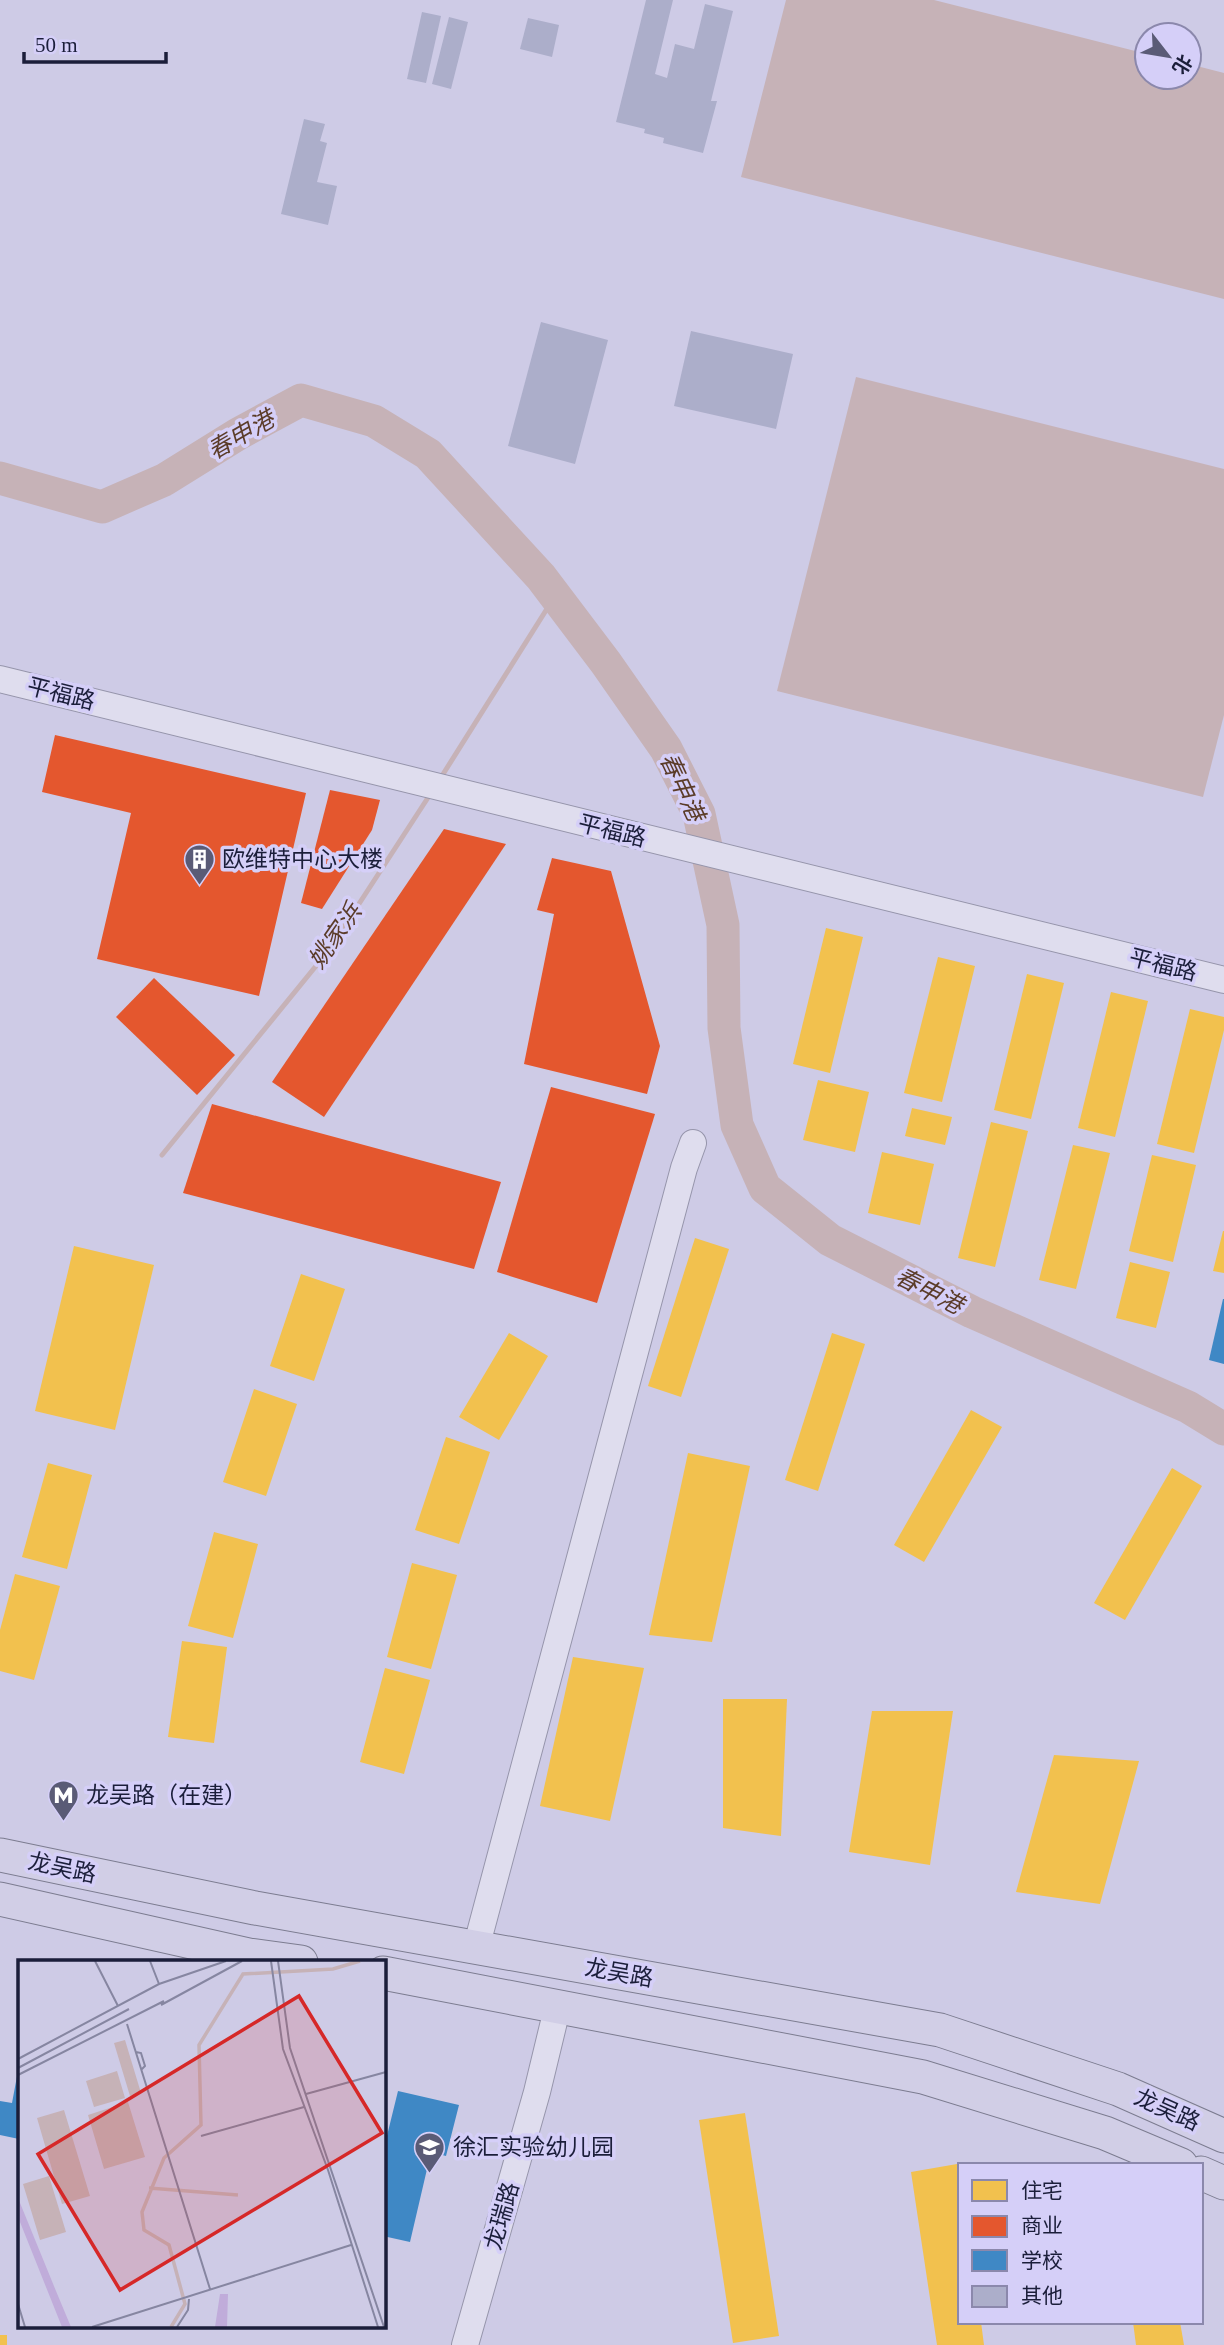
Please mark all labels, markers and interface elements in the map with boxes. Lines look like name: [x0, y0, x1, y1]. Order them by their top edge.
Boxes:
scale bar: [24, 21, 166, 65]
north arrow: [1133, 21, 1203, 91]
text: 50 m: [35, 33, 78, 57]
text: 北: [1168, 51, 1196, 78]
water label: 春申港: [203, 404, 281, 464]
street label: 平福路: [25, 674, 97, 714]
water label: 春申港: [655, 749, 710, 828]
street label: 平福路: [576, 811, 648, 851]
building icon: 欧维特中心大楼: [182, 842, 216, 886]
place label: 欧维特中心大楼: [222, 847, 383, 872]
water label: 姚家浜: [304, 897, 367, 973]
street label: 平福路: [1127, 945, 1199, 985]
water label: 春申港: [891, 1263, 970, 1320]
metro station icon: 龙吴路（在建）: [46, 1778, 80, 1822]
place label: 龙吴路（在建）: [86, 1783, 247, 1808]
street label: 龙吴路: [26, 1849, 98, 1887]
street label: 龙吴路: [583, 1955, 655, 1991]
inset map: [18, 1960, 385, 2328]
street label: 龙吴路: [1130, 2085, 1204, 2135]
school or university icon: 徐汇实验幼儿园: [413, 2130, 447, 2174]
place label: 徐汇实验幼儿园: [453, 2135, 614, 2160]
legend: [958, 2163, 1203, 2324]
street label: 龙瑞路: [480, 2179, 524, 2253]
text: 住宅: [1021, 2179, 1063, 2203]
text: 商业: [1021, 2214, 1063, 2238]
text: 学校: [1021, 2249, 1063, 2273]
text: 其他: [1021, 2284, 1063, 2308]

